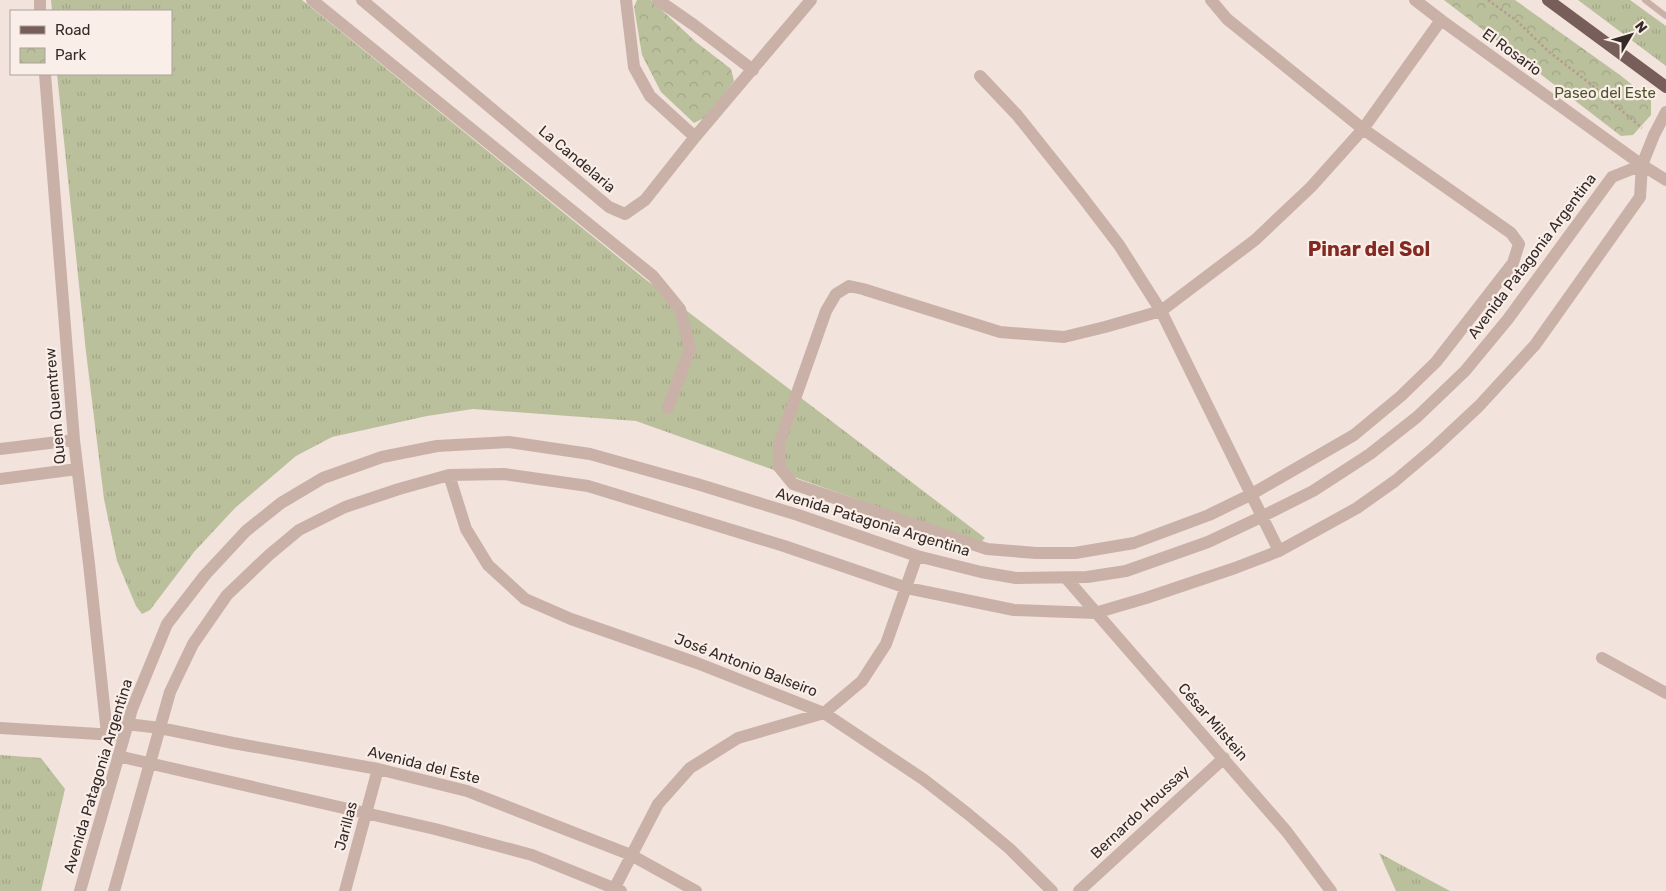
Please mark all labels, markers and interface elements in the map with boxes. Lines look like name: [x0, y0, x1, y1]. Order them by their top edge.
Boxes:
legend: [10, 10, 172, 75]
north arrow: [1606, 10, 1656, 60]
text: N: [1631, 18, 1651, 37]
text: Road: [55, 21, 91, 39]
street label: El Rosario: [1479, 25, 1545, 79]
text: Park: [55, 46, 86, 64]
park label: Paseo del Este: [1554, 84, 1656, 102]
street label: La Candelaria: [535, 122, 619, 196]
street label: Avenida Patagonia Argentina: [1464, 170, 1600, 342]
district label: Pinar del Sol: [1308, 237, 1430, 261]
street label: Quem Quemtrew: [41, 347, 69, 465]
street label: Avenida Patagonia Argentina: [774, 484, 972, 560]
street label: José Antonio Balseiro: [672, 629, 820, 701]
street label: Avenida Patagonia Argentina: [60, 677, 136, 875]
street label: César Milstein: [1174, 679, 1252, 765]
street label: Avenida del Este: [366, 742, 482, 788]
street label: Bernardo Houssay: [1087, 762, 1193, 862]
street label: Jarillas: [331, 799, 361, 853]

